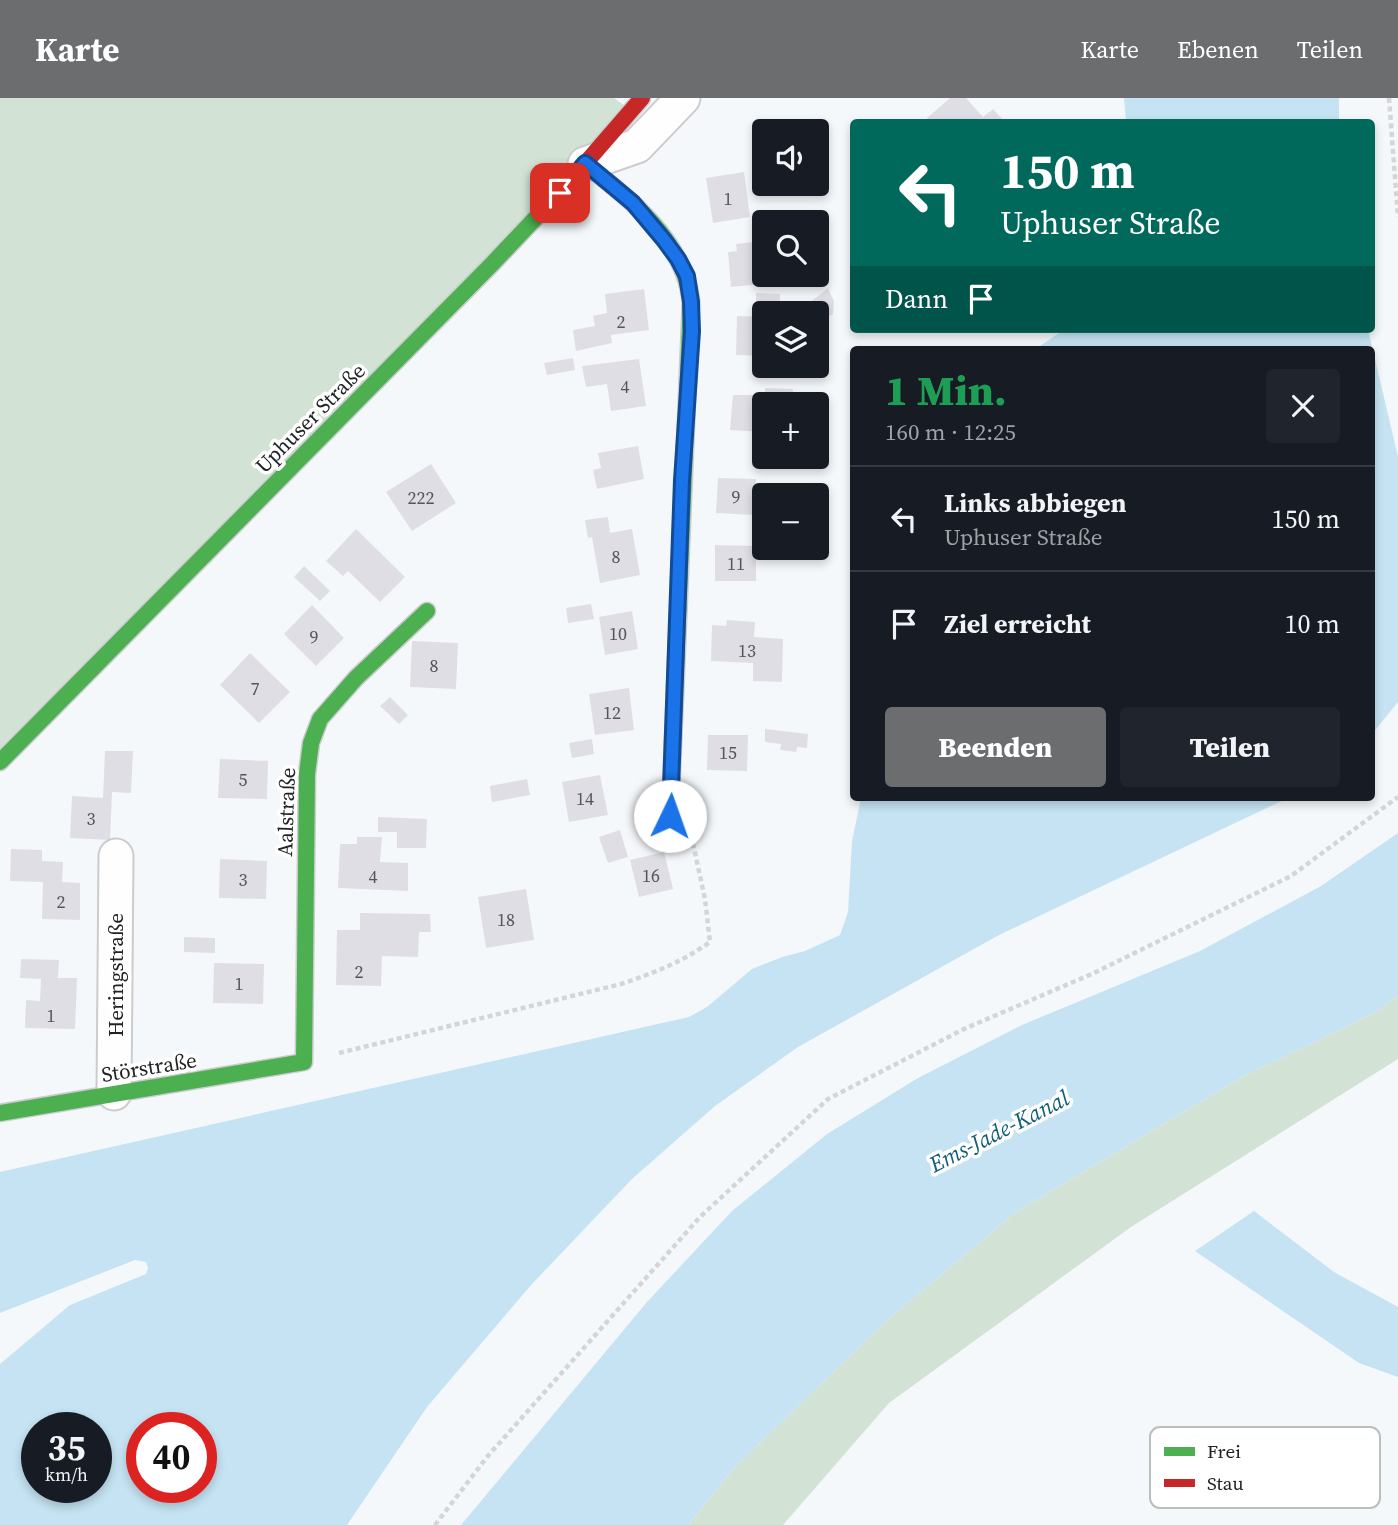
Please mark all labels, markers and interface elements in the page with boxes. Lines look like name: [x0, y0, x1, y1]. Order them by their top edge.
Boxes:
text: Karte: [35, 27, 120, 72]
text: Karte: [1080, 33, 1139, 66]
text: Ebenen: [1177, 33, 1259, 66]
text: Teilen: [1297, 33, 1363, 66]
map controls: [752, 119, 829, 560]
button: sound: [752, 119, 829, 196]
text: 150 m: [1000, 137, 1135, 204]
icon: left: [885, 147, 976, 238]
pin: [530, 163, 590, 223]
icon: arrive: [541, 174, 579, 212]
house number: 1: [724, 186, 733, 211]
text: Uphuser Straße: [1000, 201, 1220, 245]
button: search: [752, 210, 829, 287]
icon: arrive: [962, 280, 1000, 318]
text: Dann: [885, 281, 948, 317]
button: layers: [752, 301, 829, 378]
house number: 2: [617, 309, 626, 334]
street label: Uphuser Straße: [249, 357, 371, 479]
text: 1 Min.: [885, 361, 1007, 419]
button: close: [1266, 369, 1340, 443]
house number: 4: [621, 374, 630, 399]
button: +: [752, 392, 829, 469]
text: 160 m · 12:25: [885, 416, 1016, 448]
button: −: [752, 483, 829, 560]
house number: 9: [732, 484, 741, 509]
house number: 222: [408, 485, 435, 510]
text: Links abbiegen: [944, 485, 1127, 521]
icon: left: [885, 500, 923, 538]
text: 150 m: [1272, 501, 1340, 537]
text: Uphuser Straße: [944, 521, 1102, 553]
house number: 8: [612, 544, 621, 569]
house number: 11: [727, 551, 745, 576]
icon: arrive: [885, 605, 923, 643]
text: Ziel erreicht: [944, 606, 1091, 642]
text: 10 m: [1285, 606, 1340, 642]
house number: 10: [609, 621, 627, 646]
house number: 9: [310, 624, 319, 649]
house number: 13: [738, 638, 756, 663]
house number: 8: [430, 653, 439, 678]
house number: 7: [251, 676, 260, 701]
house number: 12: [603, 700, 621, 725]
button: Beenden: [885, 707, 1106, 787]
button: Teilen: [1120, 707, 1340, 787]
house number: 15: [719, 740, 737, 765]
house number: 5: [239, 767, 248, 792]
street label: Aalstraße: [270, 767, 302, 857]
position arrow: [633, 779, 707, 853]
house number: 14: [576, 786, 594, 811]
house number: 3: [87, 806, 96, 831]
house number: 16: [642, 863, 660, 888]
house number: 4: [369, 864, 378, 889]
house number: 3: [239, 867, 248, 892]
house number: 2: [57, 889, 66, 914]
house number: 18: [497, 907, 515, 932]
street label: Heringstraße: [101, 913, 130, 1037]
house number: 2: [355, 959, 364, 984]
house number: 1: [235, 971, 244, 996]
house number: 1: [47, 1003, 56, 1028]
street label: Störstraße: [99, 1045, 199, 1089]
water label: Ems-Jade-Kanal: [923, 1082, 1075, 1181]
speed limit sign: 40: [126, 1412, 217, 1503]
text: 35: [48, 1424, 85, 1472]
legend: [1150, 1427, 1380, 1508]
text: Frei: [1207, 1438, 1241, 1464]
text: km/h: [45, 1462, 88, 1487]
text: Stau: [1207, 1470, 1243, 1496]

